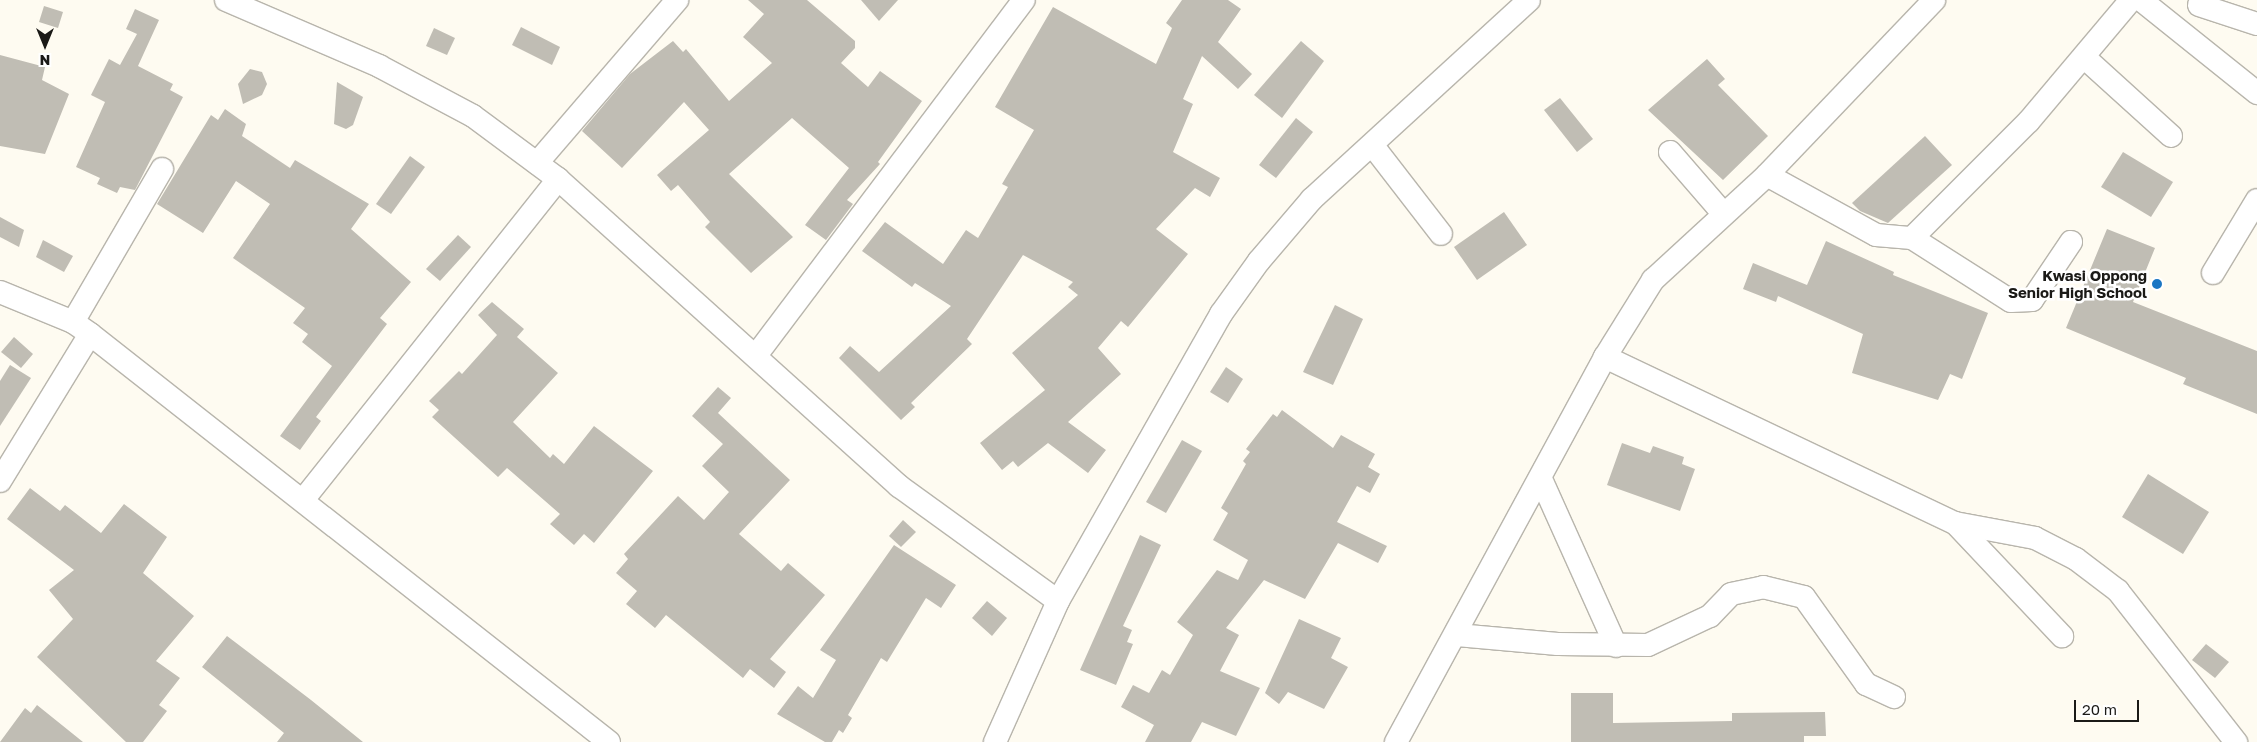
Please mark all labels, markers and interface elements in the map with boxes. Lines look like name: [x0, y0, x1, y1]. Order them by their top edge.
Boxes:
north arrow: [20, 20, 70, 70]
text: N: [40, 52, 50, 69]
place label: Kwasi Oppong Senior High School: [2008, 266, 2147, 301]
marker: Kwasi Oppong Senior High School: [2151, 278, 2163, 290]
scale bar: [2077, 690, 2142, 722]
text: 20 m: [2082, 700, 2117, 718]

